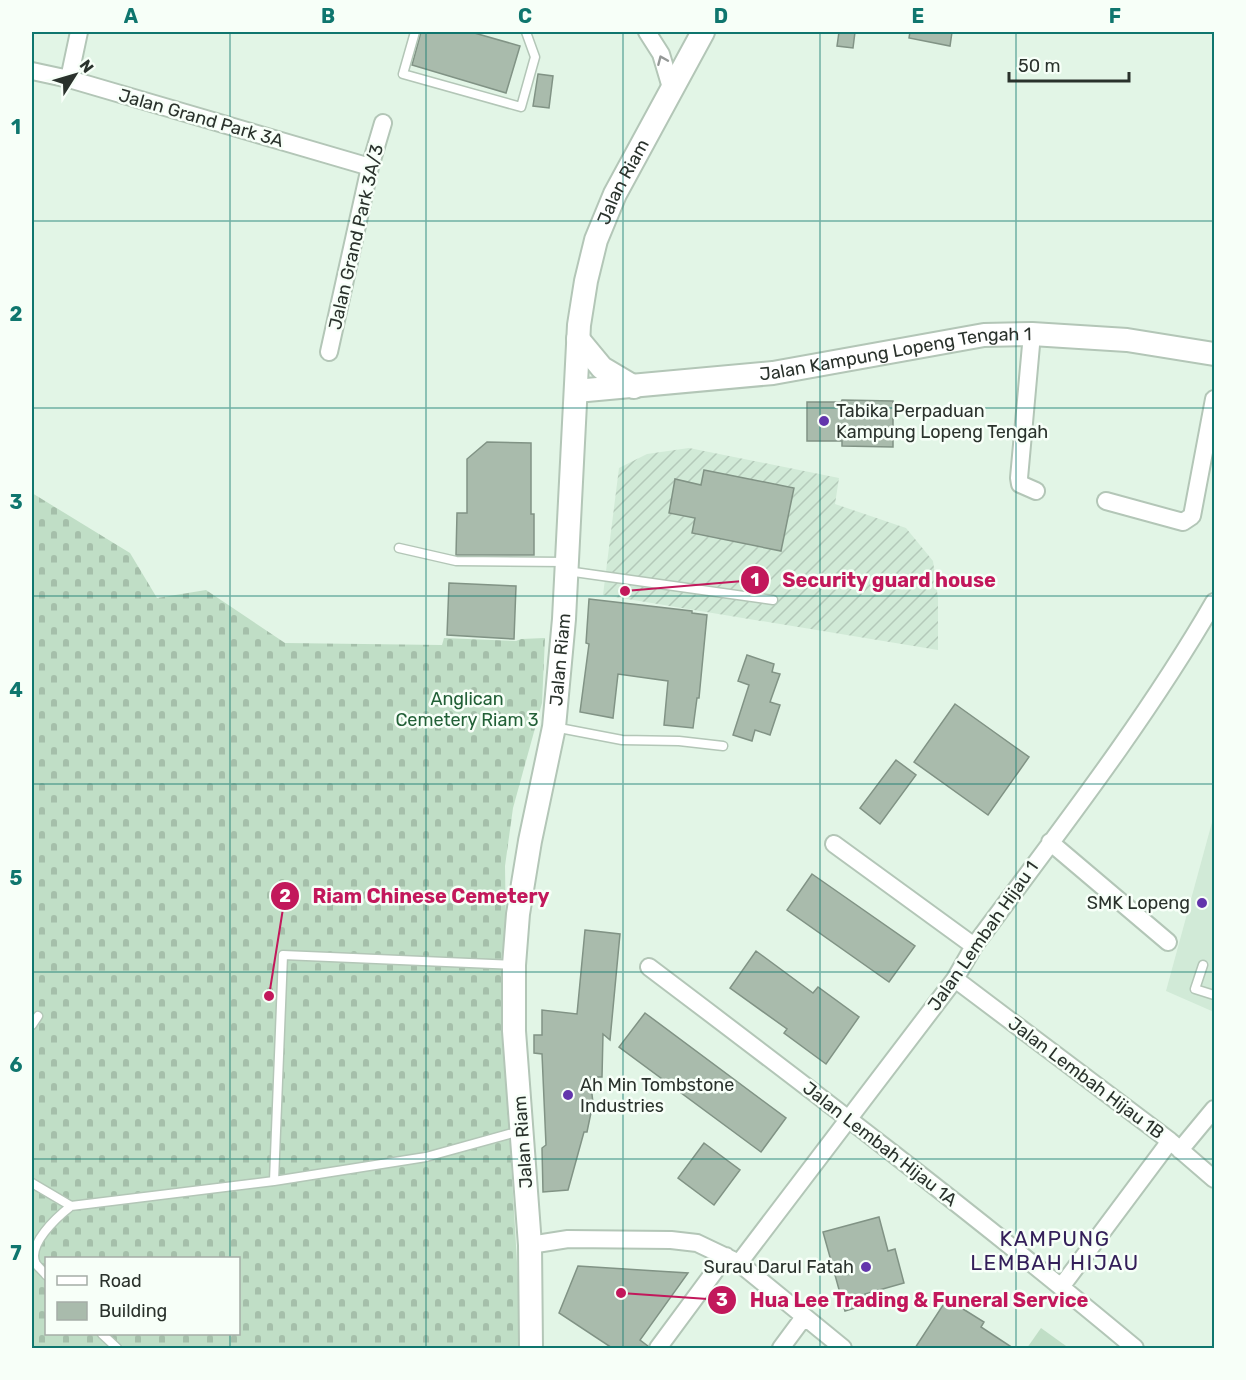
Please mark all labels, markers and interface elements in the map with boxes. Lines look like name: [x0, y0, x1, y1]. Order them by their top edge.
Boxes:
text: A: [124, 4, 139, 28]
text: B: [321, 4, 335, 28]
text: C: [518, 4, 532, 28]
text: D: [714, 4, 728, 28]
text: E: [912, 4, 924, 28]
text: F: [1109, 4, 1121, 28]
north arrow: [45, 45, 105, 105]
scale bar: [1009, 45, 1129, 83]
one-way arrow: [658, 55, 670, 66]
text: 50 m: [1018, 55, 1061, 77]
text: N: [76, 56, 98, 77]
street label: Jalan Grand Park 3A: [116, 84, 286, 152]
text: 1: [11, 115, 21, 139]
street label: Jalan Riam: [593, 135, 654, 228]
street label: Jalan Grand Park 3A/3: [324, 142, 388, 332]
text: 2: [10, 302, 23, 326]
street label: Jalan Kampung Lopeng Tengah 1: [758, 323, 1032, 385]
place label: Tabika Perpaduan Kampung Lopeng Tengah: [836, 400, 1048, 443]
marker: Tabika Perpaduan Kampung Lopeng Tengah: [817, 414, 831, 428]
text: 3: [9, 490, 23, 514]
callout: Security guard house: [740, 561, 1008, 599]
text: Security guard house: [782, 568, 996, 592]
text: 1: [751, 569, 759, 591]
street label: Jalan Riam: [545, 612, 575, 707]
text: 4: [9, 678, 23, 702]
park label: Anglican Cemetery Riam 3: [395, 688, 539, 731]
street label: Jalan Lembah Hijau 1: [923, 857, 1043, 1015]
text: 5: [10, 866, 23, 890]
callout: Riam Chinese Cemetery: [270, 877, 561, 915]
text: Riam Chinese Cemetery: [313, 884, 550, 908]
text: 2: [279, 885, 291, 907]
place label: SMK Lopeng: [1087, 892, 1190, 914]
marker: SMK Lopeng: [1195, 896, 1209, 910]
street label: Jalan Lembah Hijau 1B: [1004, 1012, 1168, 1144]
text: 6: [9, 1053, 23, 1077]
place label: Ah Min Tombstone Industries: [580, 1074, 734, 1117]
street label: Jalan Lembah Hijau 1A: [798, 1077, 962, 1211]
marker: Ah Min Tombstone Industries: [561, 1088, 575, 1102]
street label: Jalan Riam: [509, 1095, 537, 1189]
district label: KAMPUNG LEMBAH HIJAU: [970, 1226, 1140, 1275]
text: 7: [10, 1241, 22, 1265]
place label: Surau Darul Fatah: [704, 1256, 854, 1278]
legend: [45, 1257, 240, 1335]
marker: Surau Darul Fatah: [859, 1260, 873, 1274]
text: Road: [99, 1270, 142, 1292]
callout: Hua Lee Trading & Funeral Service: [707, 1281, 1101, 1319]
text: Hua Lee Trading & Funeral Service: [750, 1288, 1088, 1312]
text: 3: [716, 1289, 728, 1311]
text: Building: [99, 1300, 167, 1322]

